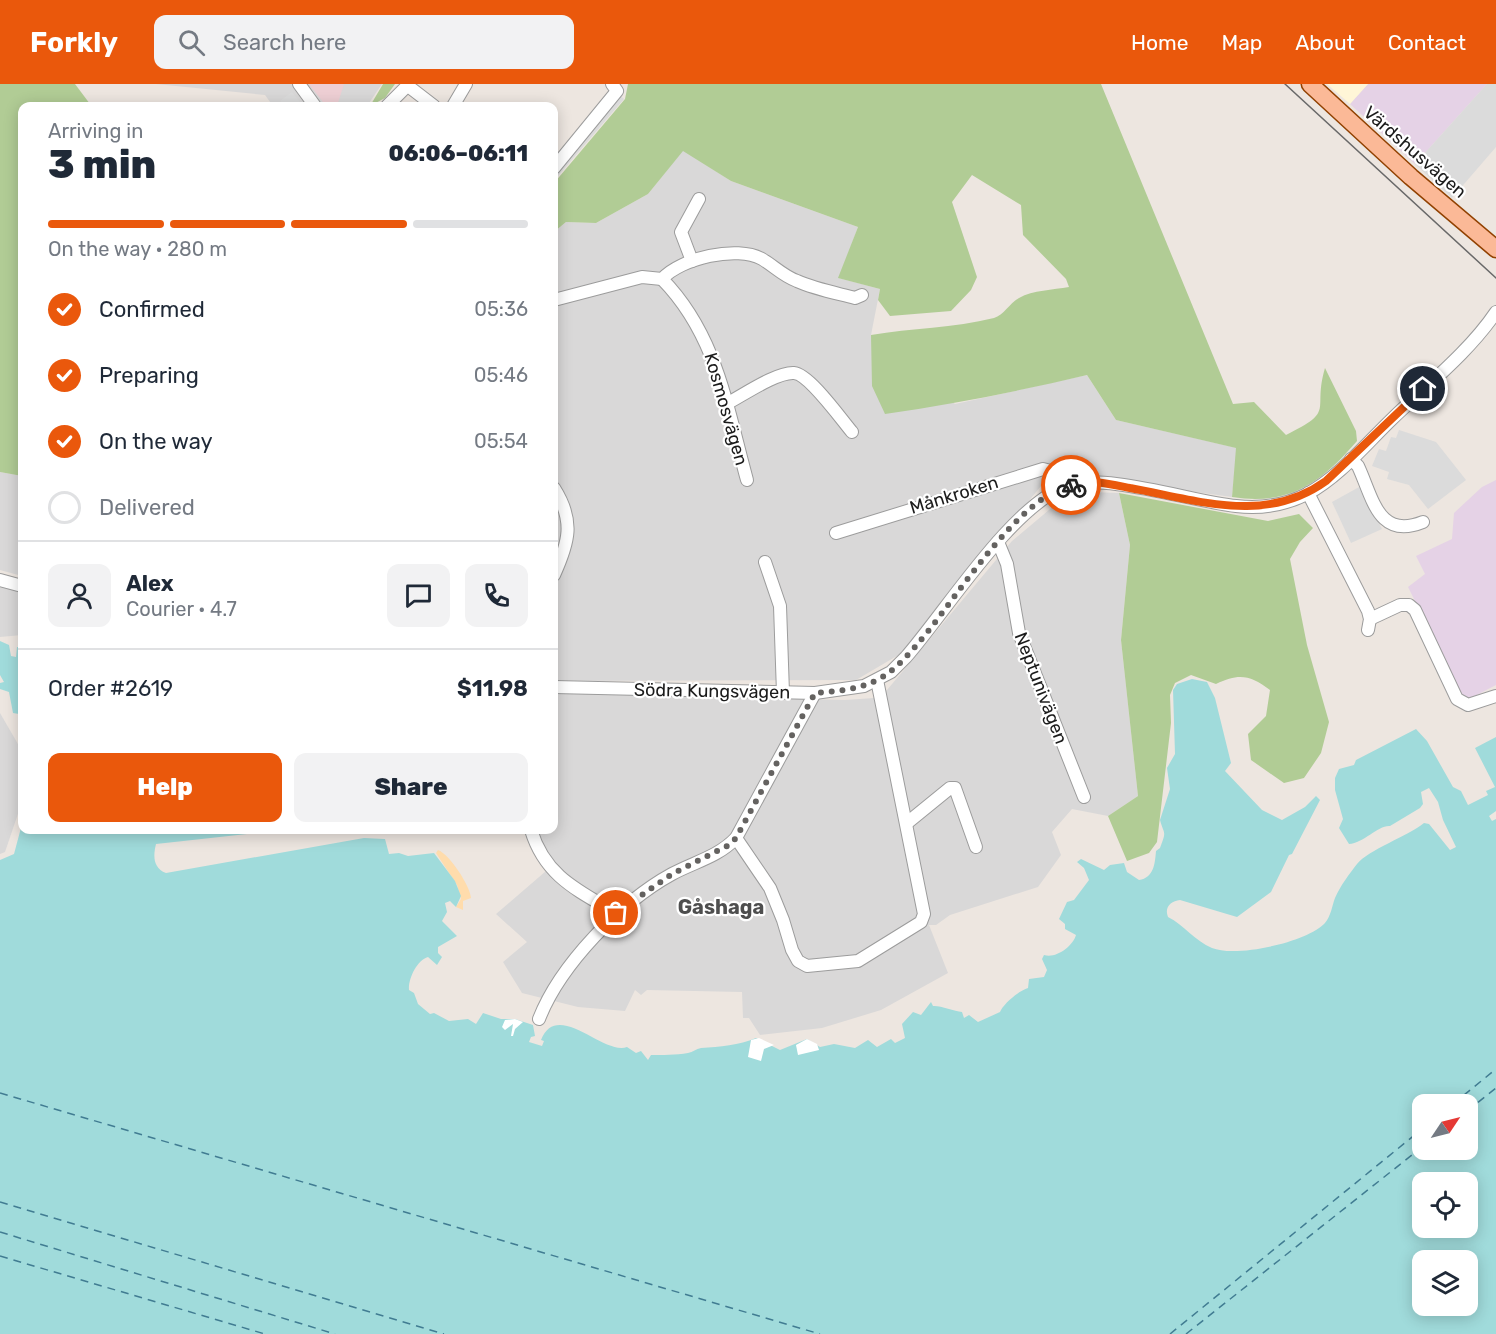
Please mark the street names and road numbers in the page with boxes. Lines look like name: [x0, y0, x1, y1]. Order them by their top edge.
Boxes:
street label: Värdshusvägen: [1359, 101, 1471, 203]
street label: Kosmosvägen: [699, 350, 753, 468]
street label: Månkroken: [907, 471, 1001, 519]
street label: Neptunivägen: [1010, 629, 1072, 747]
street label: Södra Kungsvägen: [634, 679, 790, 703]

